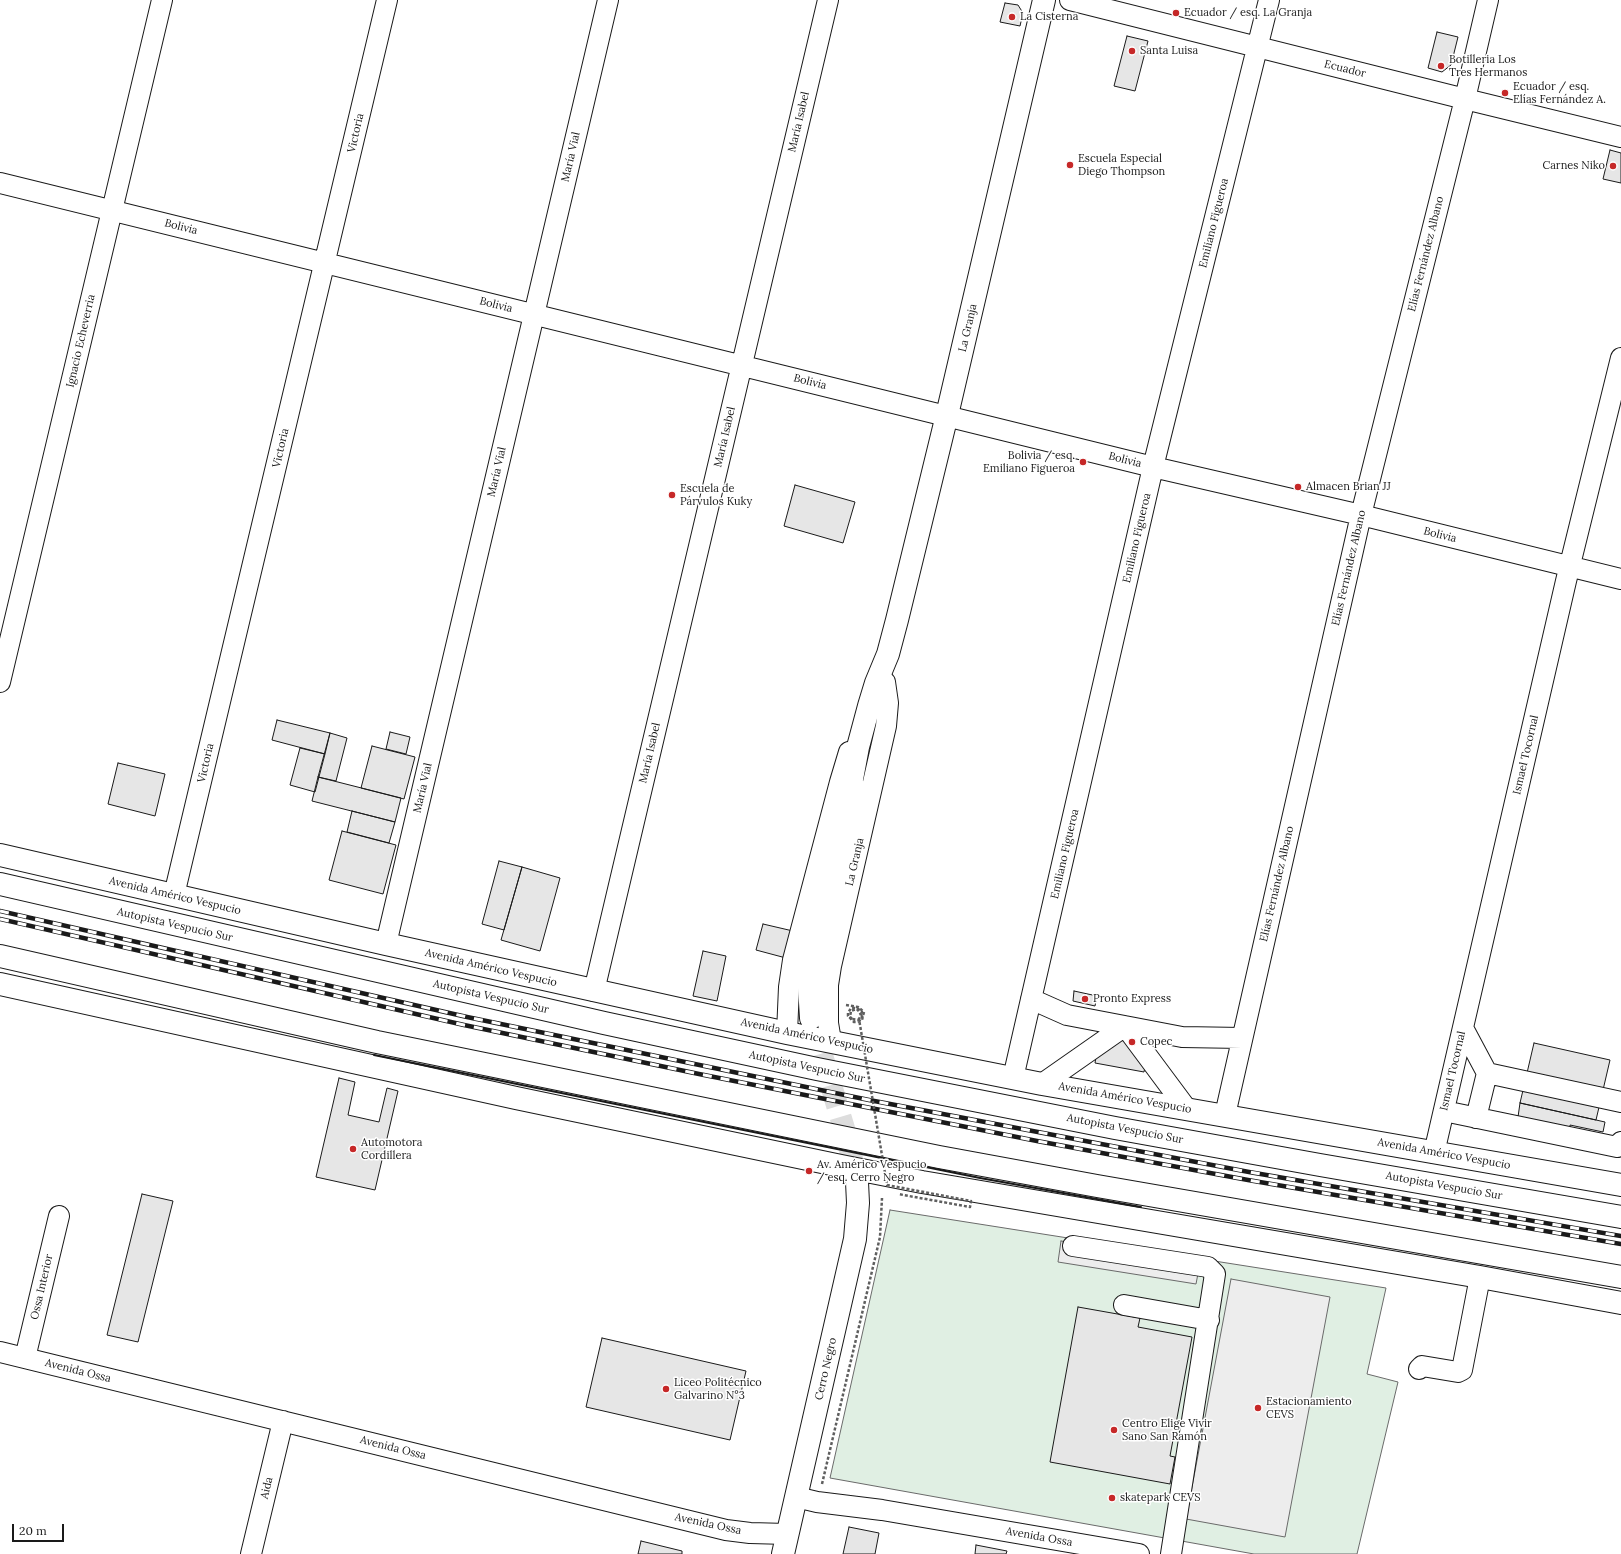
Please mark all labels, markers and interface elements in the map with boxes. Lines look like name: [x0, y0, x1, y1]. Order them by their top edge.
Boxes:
place label: Ecuador / esq. La Granja: [1184, 6, 1312, 20]
marker: Ecuador / esq. La Granja: [1171, 8, 1181, 18]
place label: La Cisterna: [1020, 10, 1078, 24]
marker: La Cisterna: [1007, 12, 1017, 22]
place label: Santa Luisa: [1140, 44, 1198, 58]
marker: Santa Luisa: [1127, 46, 1137, 56]
place label: Botilleria Los Tres Hermanos: [1449, 53, 1527, 79]
street label: Ecuador: [1323, 57, 1367, 81]
marker: Botilleria Los Tres Hermanos: [1436, 61, 1446, 71]
place label: Ecuador / esq. Elías Fernández A.: [1513, 80, 1606, 106]
marker: Ecuador / esq. Elías Fernández A.: [1500, 88, 1510, 98]
street label: María Isabel: [786, 90, 812, 154]
street label: Victoria: [345, 112, 367, 154]
street label: María Vial: [559, 131, 583, 183]
place label: Escuela Especial Diego Thompson: [1078, 152, 1165, 178]
place label: Carnes Niko: [1543, 159, 1605, 173]
marker: Escuela Especial Diego Thompson: [1065, 160, 1075, 170]
marker: Carnes Niko: [1608, 161, 1618, 171]
street label: Emiliano Figueroa: [1196, 177, 1232, 269]
street label: Elías Fernández Albano: [1405, 195, 1447, 313]
street label: Bolivia: [163, 217, 199, 237]
street label: Ignacio Echeverria: [64, 293, 98, 389]
street label: Bolivia: [478, 295, 514, 315]
street label: La Granja: [956, 303, 980, 353]
street label: Bolivia: [792, 372, 828, 392]
street label: María Isabel: [712, 405, 738, 469]
street label: Victoria: [270, 427, 292, 469]
street label: María Vial: [485, 446, 509, 498]
place label: Bolivia / esq. Emiliano Figueroa: [983, 449, 1075, 475]
street label: Bolivia: [1107, 450, 1143, 470]
marker: Bolivia / esq. Emiliano Figueroa: [1078, 457, 1088, 467]
place label: Almacen Brian JJ: [1306, 480, 1391, 494]
place label: Escuela de Párvulos Kuky: [680, 482, 752, 508]
marker: Almacen Brian JJ: [1293, 482, 1303, 492]
marker: Escuela de Párvulos Kuky: [667, 490, 677, 500]
street label: Emiliano Figueroa: [1120, 492, 1154, 584]
street label: Elías Fernández Albano: [1329, 509, 1369, 627]
street label: Bolivia: [1422, 525, 1458, 545]
street label: Ismael Tocornal: [1510, 714, 1542, 796]
street label: María Isabel: [637, 721, 663, 785]
street label: Victoria: [195, 742, 217, 784]
street label: María Vial: [411, 762, 435, 814]
street label: Emiliano Figueroa: [1048, 808, 1082, 900]
street label: Elías Fernández Albano: [1257, 825, 1297, 943]
street label: La Granja: [843, 837, 867, 887]
street label: Avenida Américo Vespucio: [108, 874, 242, 918]
street label: Autopista Vespucio Sur: [116, 905, 234, 945]
street label: Avenida Américo Vespucio: [424, 946, 558, 990]
street label: Autopista Vespucio Sur: [432, 977, 550, 1017]
place label: Pronto Express: [1093, 992, 1171, 1006]
marker: Pronto Express: [1080, 994, 1090, 1004]
street label: Avenida Américo Vespucio: [740, 1016, 874, 1056]
street label: Ismael Tocornal: [1437, 1030, 1469, 1112]
place label: Copec: [1140, 1035, 1172, 1049]
marker: Copec: [1127, 1037, 1137, 1047]
street label: Autopista Vespucio Sur: [748, 1048, 866, 1086]
street label: Avenida Américo Vespucio: [1057, 1080, 1193, 1116]
street label: Autopista Vespucio Sur: [1066, 1111, 1184, 1147]
place label: Automotora Cordillera: [361, 1136, 422, 1162]
street label: Avenida Américo Vespucio: [1376, 1136, 1512, 1172]
marker: Automotora Cordillera: [348, 1144, 358, 1154]
place label: Av. Américo Vespucio / esq. Cerro Negro: [817, 1158, 926, 1184]
marker: Av. Américo Vespucio / esq. Cerro Negro: [804, 1166, 814, 1176]
street label: Autopista Vespucio Sur: [1385, 1169, 1503, 1203]
street label: Ossa Interior: [28, 1253, 56, 1321]
street label: Cerro Negro: [812, 1336, 840, 1402]
street label: Avenida Ossa: [44, 1356, 112, 1386]
place label: Liceo Politécnico Galvarino N°3: [674, 1376, 762, 1402]
marker: Liceo Politécnico Galvarino N°3: [661, 1384, 671, 1394]
place label: Estacionamiento CEVS: [1266, 1395, 1352, 1421]
marker: Estacionamiento CEVS: [1253, 1403, 1263, 1413]
place label: Centro Elige Vivir Sano San Ramón: [1122, 1417, 1212, 1443]
marker: Centro Elige Vivir Sano San Ramón: [1109, 1425, 1119, 1435]
street label: Avenida Ossa: [359, 1433, 427, 1463]
street label: Aida: [258, 1476, 276, 1500]
place label: skatepark CEVS: [1120, 1491, 1201, 1505]
marker: skatepark CEVS: [1107, 1493, 1117, 1503]
street label: Avenida Ossa: [674, 1511, 742, 1537]
scale bar: [14, 1516, 66, 1542]
text: 20 m: [19, 1523, 47, 1538]
street label: Avenida Ossa: [1005, 1525, 1073, 1549]

